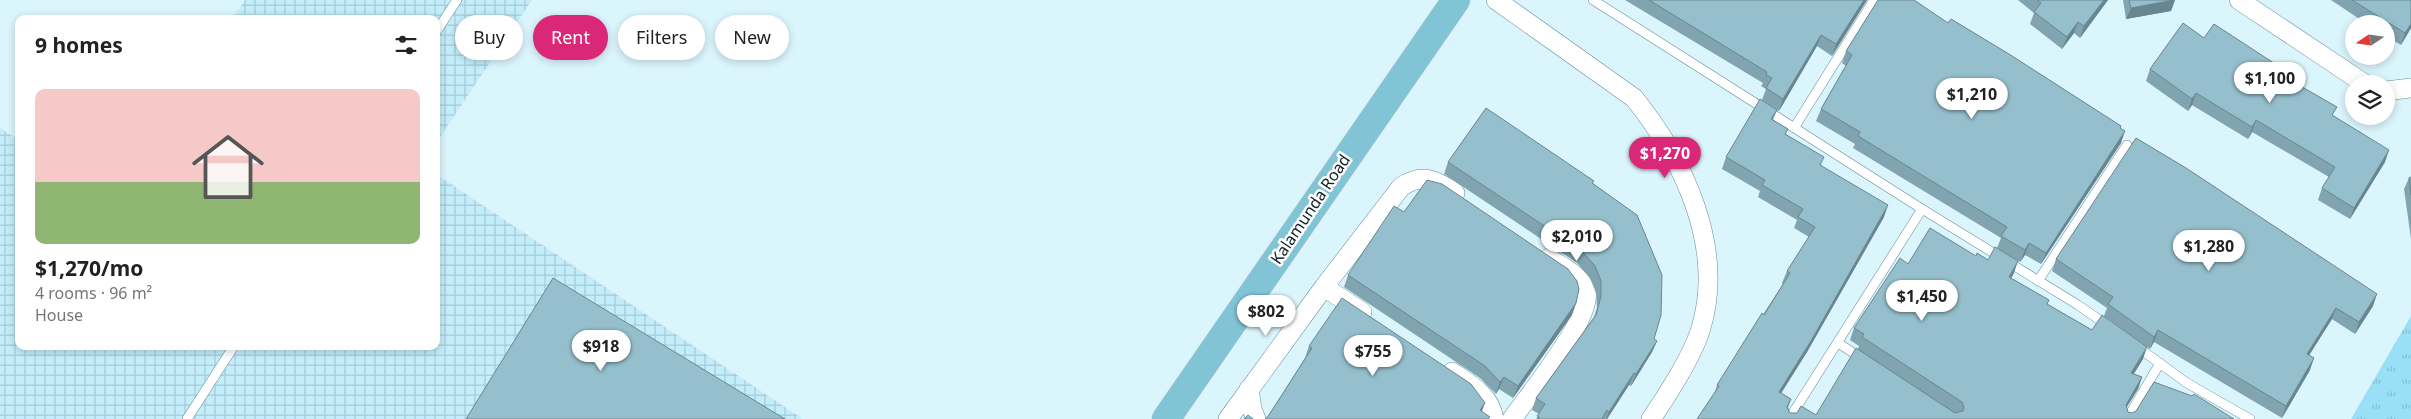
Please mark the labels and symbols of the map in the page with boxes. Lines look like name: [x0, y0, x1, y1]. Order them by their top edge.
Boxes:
north arrow: [2345, 15, 2395, 65]
pin: $1,100: [2229, 62, 2311, 104]
pin: $1,210: [1931, 78, 2013, 120]
pin: $1,270: [1624, 136, 1706, 179]
street label: Kalamunda Road: [1265, 150, 1355, 268]
pin: $2,010: [1536, 220, 1618, 262]
pin: $1,280: [2168, 230, 2250, 272]
pin: $1,450: [1881, 280, 1963, 322]
pin: $802: [1236, 294, 1296, 337]
pin: $918: [571, 330, 631, 372]
pin: $755: [1343, 334, 1403, 377]

